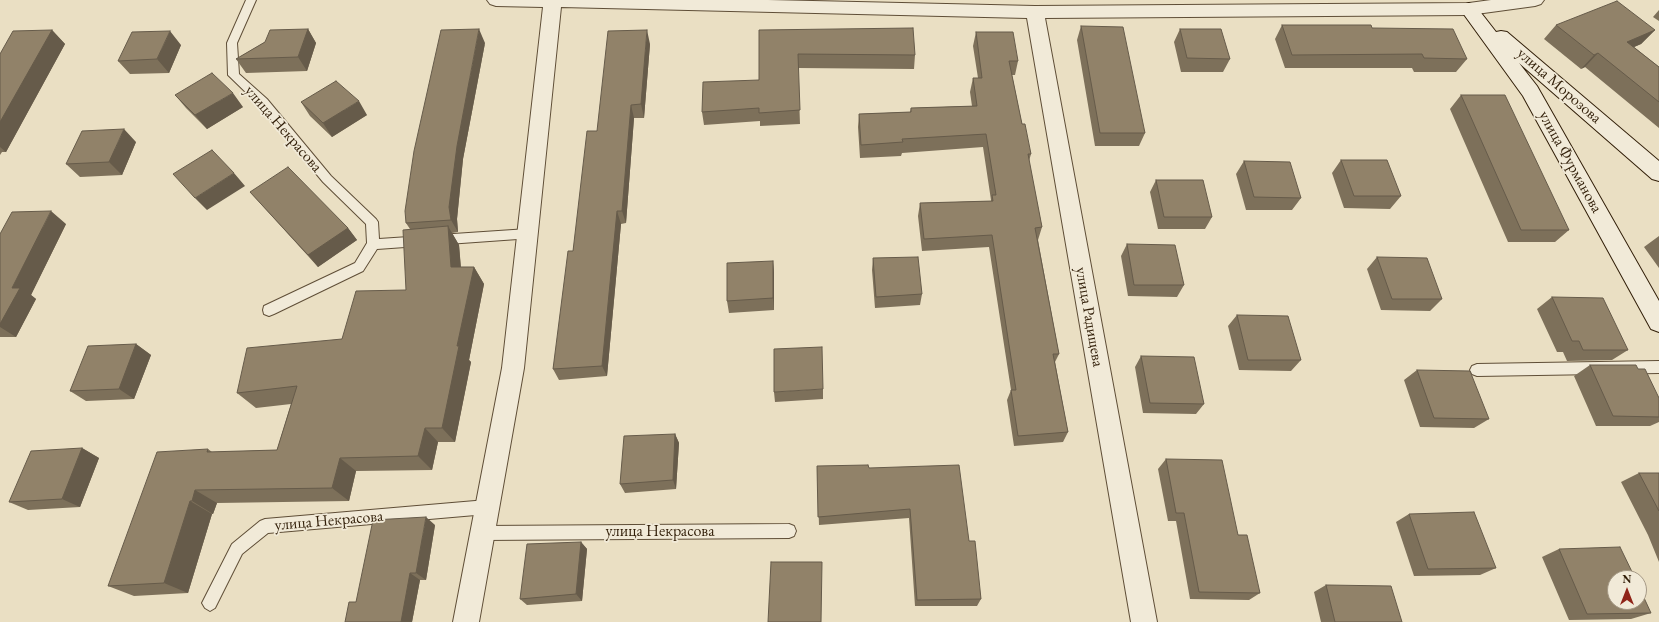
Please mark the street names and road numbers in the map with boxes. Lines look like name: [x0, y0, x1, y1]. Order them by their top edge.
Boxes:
street label: улица Морозова: [1513, 44, 1605, 128]
street label: улица Некрасова: [240, 82, 326, 176]
street label: улица Фурманова: [1534, 108, 1606, 216]
street label: улица Радищева: [1071, 266, 1107, 368]
street label: улица Некрасова: [274, 507, 384, 535]
street label: улица Некрасова: [605, 522, 715, 542]

